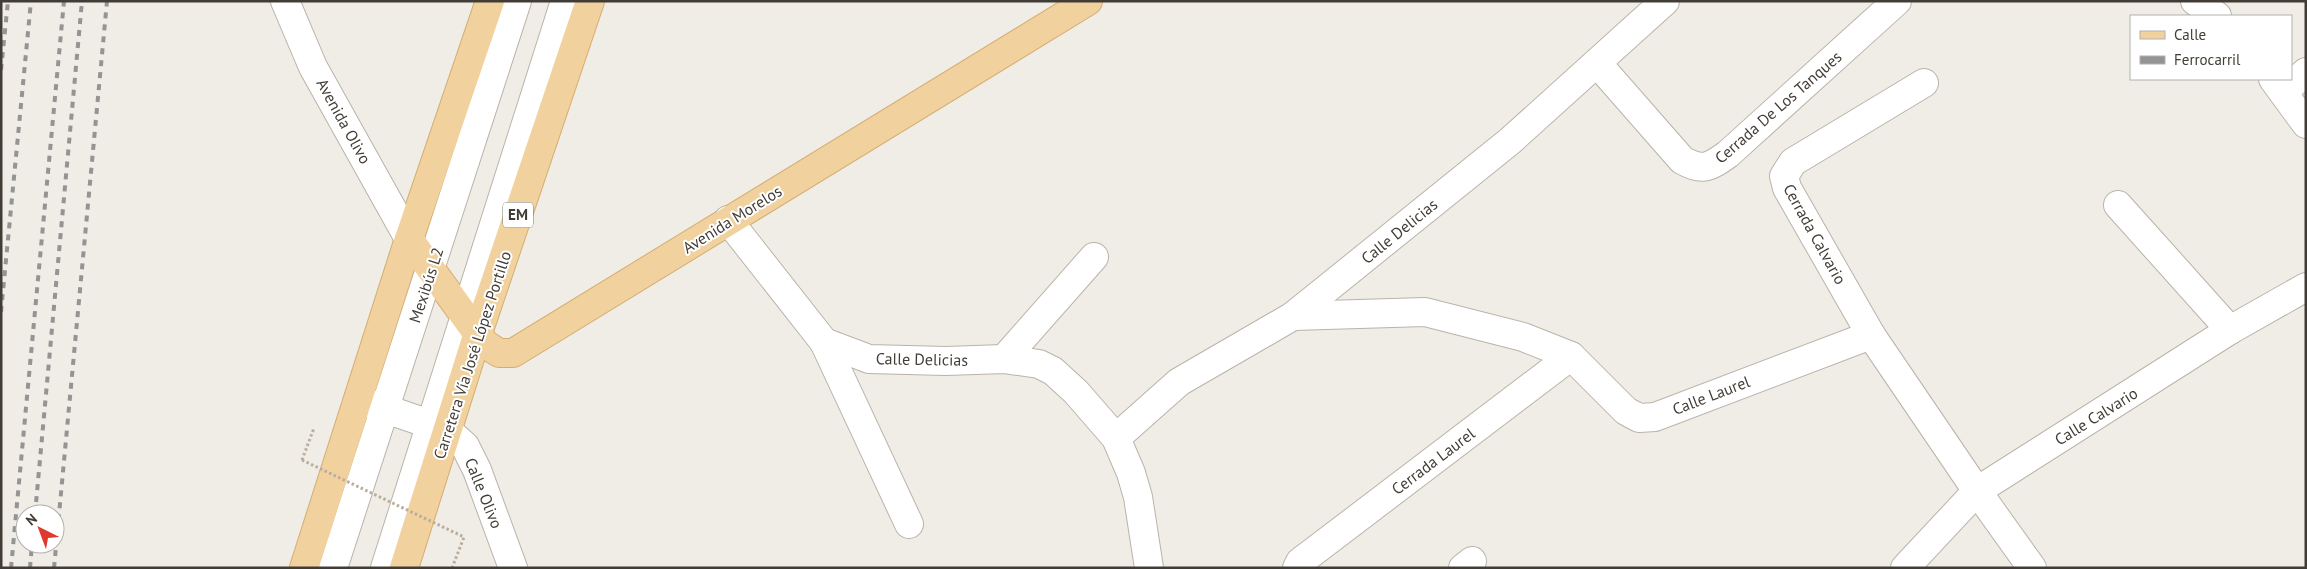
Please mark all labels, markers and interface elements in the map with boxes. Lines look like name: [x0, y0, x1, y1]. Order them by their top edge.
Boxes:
legend: [2130, 15, 2292, 80]
text: Calle: [2174, 25, 2206, 44]
street label: Cerrada De Los Tanques: [1710, 46, 1846, 168]
text: Ferrocarril: [2174, 50, 2241, 69]
street label: Avenida Olivo: [312, 75, 376, 167]
street label: Avenida Morelos: [679, 180, 785, 257]
street label: Cerrada Calvario: [1779, 180, 1851, 288]
street label: Calle Delicias: [1357, 194, 1441, 268]
road number: EM: [503, 202, 533, 228]
street label: Mexibús L2: [404, 245, 448, 325]
street label: Carretera Vía José López Portillo: [429, 248, 515, 462]
street label: Calle Delicias: [876, 348, 969, 370]
street label: Calle Laurel: [1669, 371, 1753, 419]
street label: Calle Calvario: [2051, 383, 2141, 449]
street label: Cerrada Laurel: [1387, 423, 1479, 499]
street label: Calle Olivo: [461, 455, 507, 531]
north arrow: [15, 504, 65, 554]
text: N: [22, 510, 41, 529]

